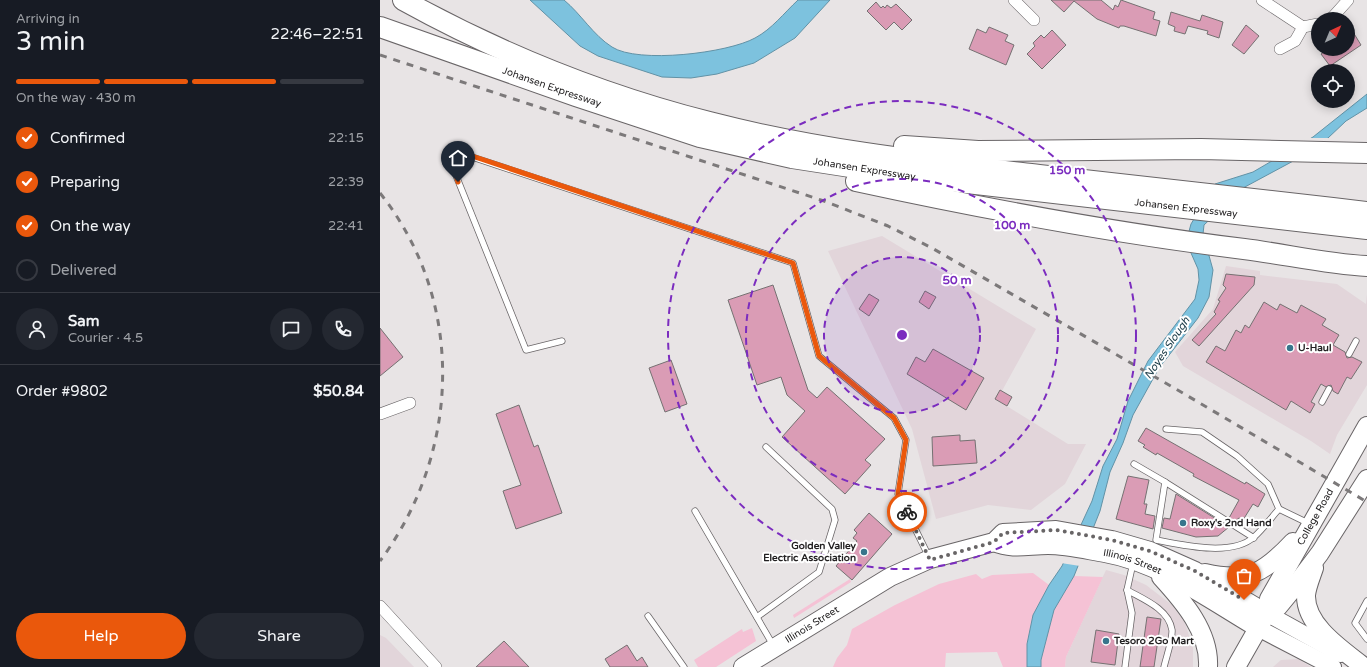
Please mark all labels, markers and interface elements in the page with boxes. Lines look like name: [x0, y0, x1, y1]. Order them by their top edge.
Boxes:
text: Arriving in: [16, 11, 80, 27]
north arrow: [1311, 12, 1355, 56]
map controls: [1311, 12, 1355, 108]
text: 22:46–22:51: [271, 25, 364, 43]
text: 3 min: [16, 26, 85, 57]
button: locate: [1311, 64, 1355, 108]
street label: Johansen Expressway: [501, 65, 603, 110]
text: On the way · 430 m: [16, 90, 136, 106]
icon: check: [16, 127, 38, 149]
text: Confirmed: [50, 129, 125, 147]
text: 22:15: [328, 130, 364, 146]
pin: [441, 141, 475, 182]
icon: home: [447, 147, 469, 169]
street label: Johansen Expressway: [812, 155, 917, 183]
text: 150 m: [1049, 163, 1085, 177]
icon: check: [16, 171, 38, 193]
text: Preparing: [50, 173, 120, 191]
text: 22:39: [328, 174, 364, 190]
street label: Johansen Expressway: [1134, 196, 1239, 220]
icon: check: [16, 215, 38, 237]
text: On the way: [50, 217, 130, 235]
text: 22:41: [328, 218, 364, 234]
text: 100 m: [994, 218, 1030, 232]
text: Delivered: [50, 261, 117, 279]
text: 50 m: [942, 273, 972, 287]
button: person: [16, 308, 58, 350]
button: chat: [270, 308, 312, 350]
button: phone: [322, 308, 364, 350]
text: Sam: [68, 312, 99, 330]
water label: Noyes Slough: [1141, 314, 1193, 381]
centre of rings: [895, 328, 909, 342]
text: Courier · 4.5: [68, 330, 143, 346]
place label: U-Haul: [1298, 342, 1331, 354]
marker: U-Haul: [1285, 343, 1295, 353]
text: Order #9802: [16, 382, 108, 400]
text: $50.84: [313, 382, 364, 400]
street label: College Road: [1295, 486, 1336, 547]
courier: [887, 492, 927, 532]
icon: bike: [896, 501, 918, 523]
place label: Roxy's 2nd Hand: [1191, 517, 1271, 529]
marker: Roxy's 2nd Hand: [1178, 518, 1188, 528]
place label: Golden Valley Electric Association: [763, 540, 857, 564]
marker: Golden Valley Electric Association: [859, 547, 869, 557]
street label: Illinois Street: [1102, 547, 1164, 577]
pin: [1227, 559, 1261, 600]
icon: bag: [1233, 565, 1255, 587]
street label: Illinois Street: [783, 604, 841, 646]
button: Help: [16, 613, 186, 659]
button: Share: [194, 613, 364, 659]
place label: Tesoro 2Go Mart: [1113, 635, 1194, 647]
marker: Tesoro 2Go Mart: [1101, 636, 1111, 646]

